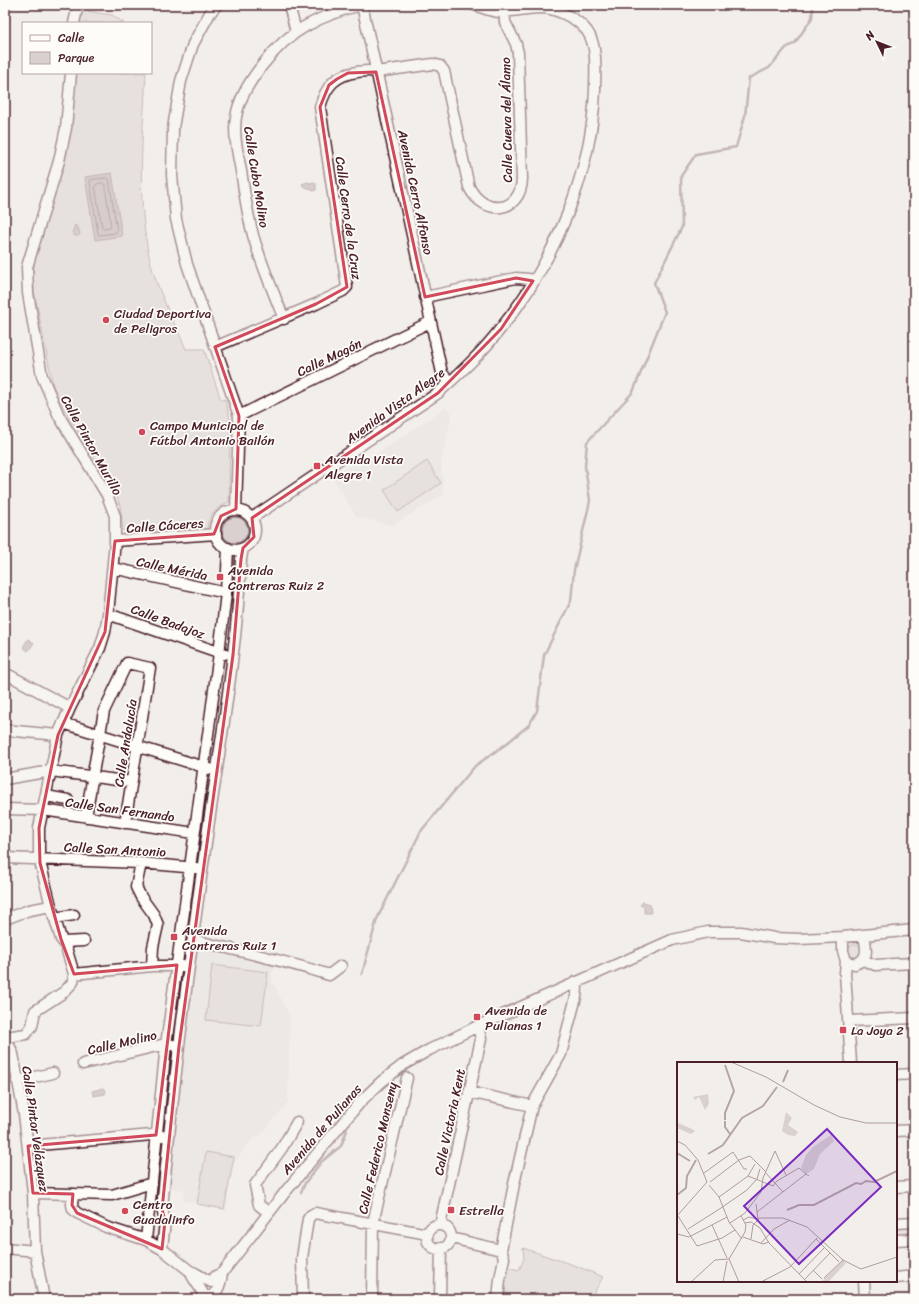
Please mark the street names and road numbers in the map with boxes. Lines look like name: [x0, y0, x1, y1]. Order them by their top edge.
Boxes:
street label: Calle Cueva del Álamo: [494, 57, 519, 183]
street label: Calle Cubo Molino: [237, 125, 276, 230]
street label: Avenida Cerro Alfonso: [391, 126, 440, 257]
street label: Calle Cerro de la Cruz: [328, 155, 369, 282]
street label: Calle Magón: [293, 332, 366, 383]
street label: Avenida Vista Alegre: [340, 361, 450, 450]
street label: Calle Pintor Murillo: [54, 391, 129, 500]
street label: Calle Cáceres: [126, 511, 205, 540]
street label: Calle Mérida: [134, 550, 210, 587]
street label: Calle Badajoz: [128, 597, 209, 646]
street label: Calle Andalucía: [107, 697, 144, 789]
street label: Calle San Fernando: [64, 790, 177, 829]
street label: Calle San Antonio: [63, 835, 167, 864]
street label: Calle Molino: [85, 1023, 159, 1062]
street label: Calle Pintor Velázquez: [15, 1064, 56, 1195]
street label: Calle Victoria Kent: [427, 1066, 472, 1177]
street label: Avenida de Pulianas: [275, 1078, 368, 1181]
street label: Calle Federico Monseny: [351, 1080, 404, 1216]

